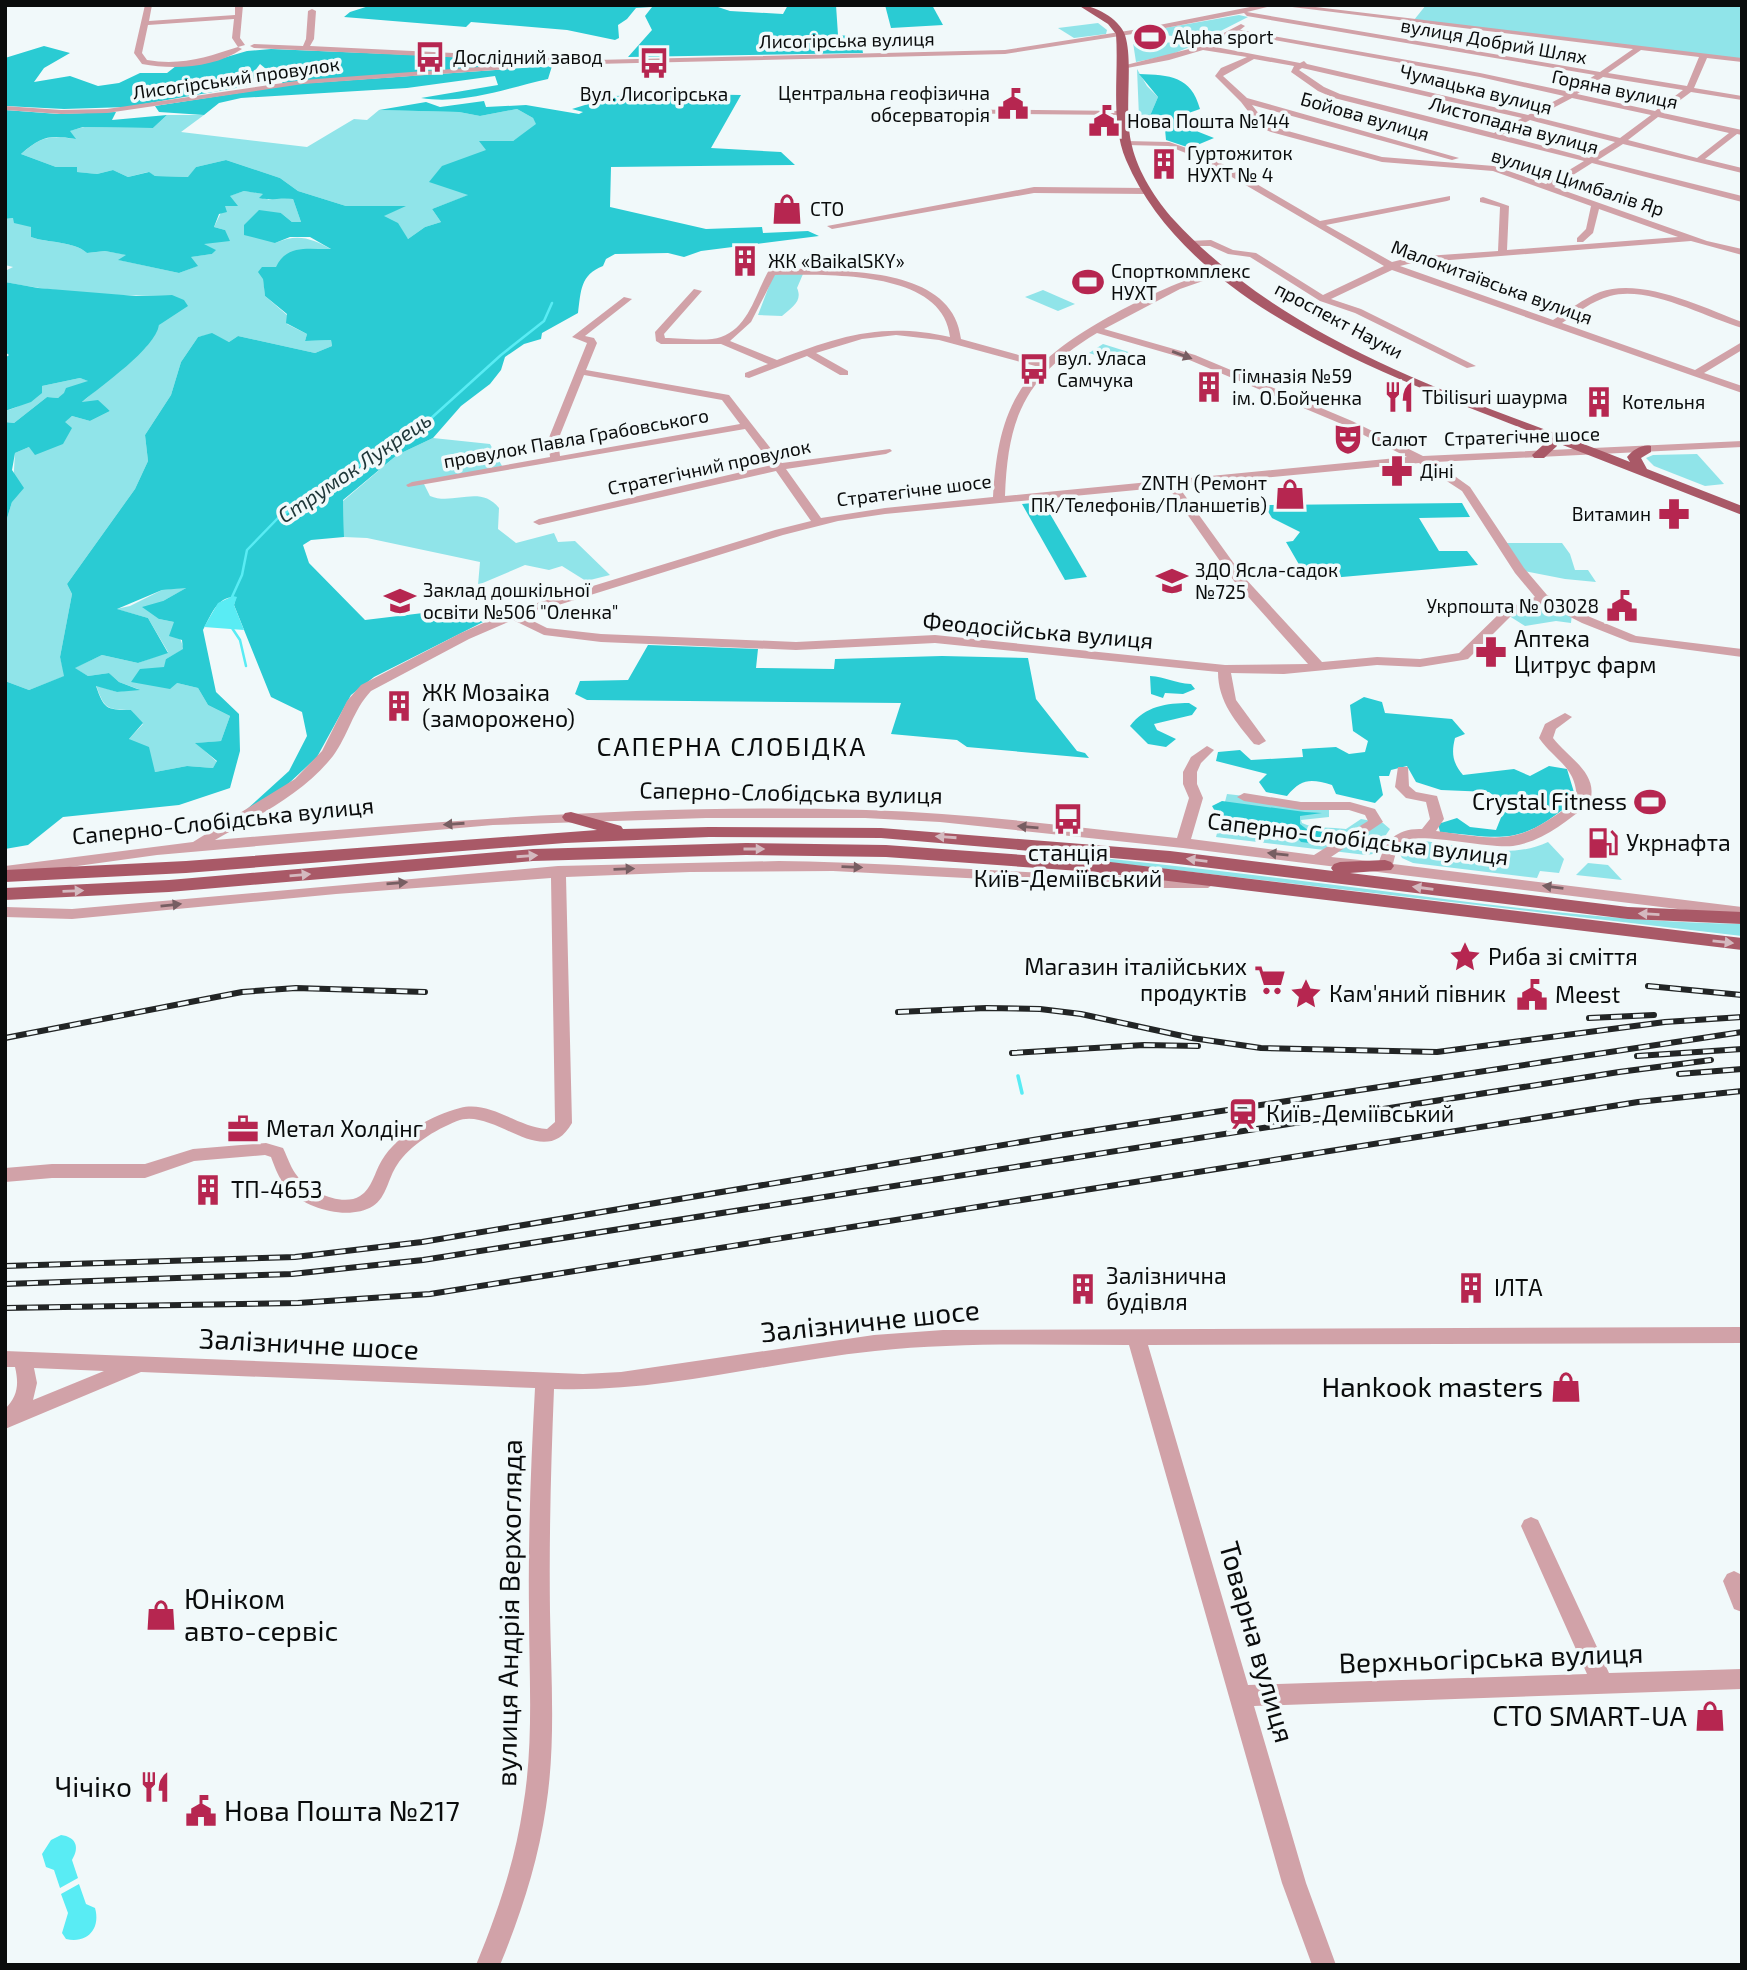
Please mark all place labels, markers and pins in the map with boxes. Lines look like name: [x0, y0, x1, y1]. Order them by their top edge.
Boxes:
sports icon: Alpha sport: [1133, 20, 1167, 54]
place label: Alpha sport: [1173, 25, 1274, 48]
bus stop icon: Дослідний завод: [413, 40, 447, 74]
place label: Дослідний завод: [453, 45, 603, 68]
bus stop icon: Вул. Лисогірська: [637, 46, 671, 80]
place label: Центральна геофізична обсерваторія: [778, 81, 990, 126]
place label: Вул. Лисогірська: [580, 82, 728, 106]
public building icon: Центральна геофізична обсерваторія: [996, 87, 1030, 121]
public building icon: Нова Пошта №144: [1087, 104, 1121, 138]
place label: Нова Пошта №144: [1127, 109, 1290, 132]
place label: Гуртожиток НУХТ № 4: [1187, 141, 1293, 186]
building icon: Гуртожиток НУХТ № 4: [1147, 147, 1181, 181]
shop icon: СТО: [770, 192, 804, 226]
place label: СТО: [810, 197, 844, 220]
building icon: ЖК «BaikalSKY»: [728, 244, 762, 278]
place label: ЖК «BaikalSKY»: [768, 249, 905, 272]
place label: Спорткомплекс НУХТ: [1111, 259, 1250, 304]
sports icon: Спорткомплекс НУХТ: [1071, 265, 1105, 299]
place label: вул. Уласа Самчука: [1057, 346, 1146, 392]
bus stop icon: вул. Уласа Самчука: [1017, 352, 1051, 386]
place label: Гімназія №59 ім. О.Бойченка: [1232, 364, 1362, 409]
building icon: Гімназія №59 ім. О.Бойченка: [1192, 370, 1226, 404]
restaurant icon: Tbilisuri шаурма: [1382, 380, 1416, 414]
place label: Tbilisuri шаурма: [1422, 385, 1568, 409]
building icon: Котельня: [1582, 385, 1616, 419]
place label: Котельня: [1622, 390, 1705, 413]
theatre icon: Салют: [1331, 422, 1365, 456]
place label: Салют: [1371, 427, 1427, 450]
pharmacy icon: Діні: [1380, 454, 1414, 488]
place label: Діні: [1420, 459, 1454, 482]
place label: ZNTH (Ремонт ПК/Телефонів/Планшетів): [1031, 471, 1267, 516]
shop icon: ZNTH (Ремонт ПК/Телефонів/Планшетів): [1273, 477, 1307, 511]
pharmacy icon: Витамин: [1657, 497, 1691, 531]
place label: Витамин: [1572, 502, 1651, 525]
place label: ЗДО Ясла-садок №725: [1195, 558, 1338, 603]
school or university icon: ЗДО Ясла-садок №725: [1155, 564, 1189, 598]
place label: Заклад дошкільної освіти №506 "Оленка": [423, 578, 618, 623]
school or university icon: Заклад дошкільної освіти №506 "Оленка": [383, 584, 417, 618]
public building icon: Укрпошта № 03028: [1605, 589, 1639, 623]
place label: Укрпошта № 03028: [1426, 594, 1599, 617]
place label: Аптека Цитрус фарм: [1514, 624, 1656, 679]
pharmacy icon: Аптека Цитрус фарм: [1474, 635, 1508, 669]
place label: ЖК Мозаіка (заморожено): [422, 678, 575, 732]
building icon: ЖК Мозаіка (заморожено): [382, 689, 416, 723]
sports icon: Crystal Fitness: [1633, 785, 1667, 819]
place label: Crystal Fitness: [1472, 787, 1627, 815]
bus stop icon: станція Київ-Деміївський: [1051, 802, 1085, 836]
fuel station icon: Укрнафта: [1586, 826, 1620, 860]
place label: Укрнафта: [1626, 828, 1731, 856]
place label: станція Київ-Деміївський: [974, 838, 1162, 892]
place icon: Риба зі сміття: [1448, 940, 1482, 974]
place label: Риба зі сміття: [1488, 942, 1638, 970]
place label: Магазин італійських продуктів: [1024, 952, 1247, 1007]
supermarket icon: Магазин італійських продуктів: [1253, 963, 1287, 997]
place icon: Кам'яний півник: [1289, 977, 1323, 1011]
public building icon: Meest: [1515, 978, 1549, 1012]
place label: Кам'яний півник: [1329, 979, 1506, 1007]
place label: Meest: [1555, 980, 1621, 1008]
station icon: Київ-Деміївський: [1226, 1097, 1260, 1131]
place label: Київ-Деміївський: [1266, 1099, 1454, 1127]
office icon: Метал Холдінг: [226, 1112, 260, 1146]
place label: Метал Холдінг: [266, 1114, 424, 1142]
building icon: ТП-4653: [191, 1173, 225, 1207]
place label: ТП-4653: [231, 1175, 323, 1203]
place label: Залізнична будівля: [1106, 1261, 1227, 1316]
building icon: ІЛТА: [1454, 1271, 1488, 1305]
building icon: Залізнична будівля: [1066, 1272, 1100, 1306]
place label: ІЛТА: [1494, 1273, 1543, 1301]
place label: Hankook masters: [1322, 1369, 1543, 1403]
shop icon: Hankook masters: [1549, 1370, 1583, 1404]
place label: Юніком авто-сервіс: [184, 1581, 338, 1647]
shop icon: Юніком авто-сервіс: [144, 1598, 178, 1632]
place label: СТО SMART-UA: [1492, 1698, 1688, 1732]
shop icon: СТО SMART-UA: [1693, 1699, 1727, 1733]
place label: Чічіко: [55, 1769, 132, 1803]
restaurant icon: Чічіко: [138, 1770, 172, 1804]
place label: Нова Пошта №217: [224, 1793, 460, 1827]
public building icon: Нова Пошта №217: [184, 1794, 218, 1828]

